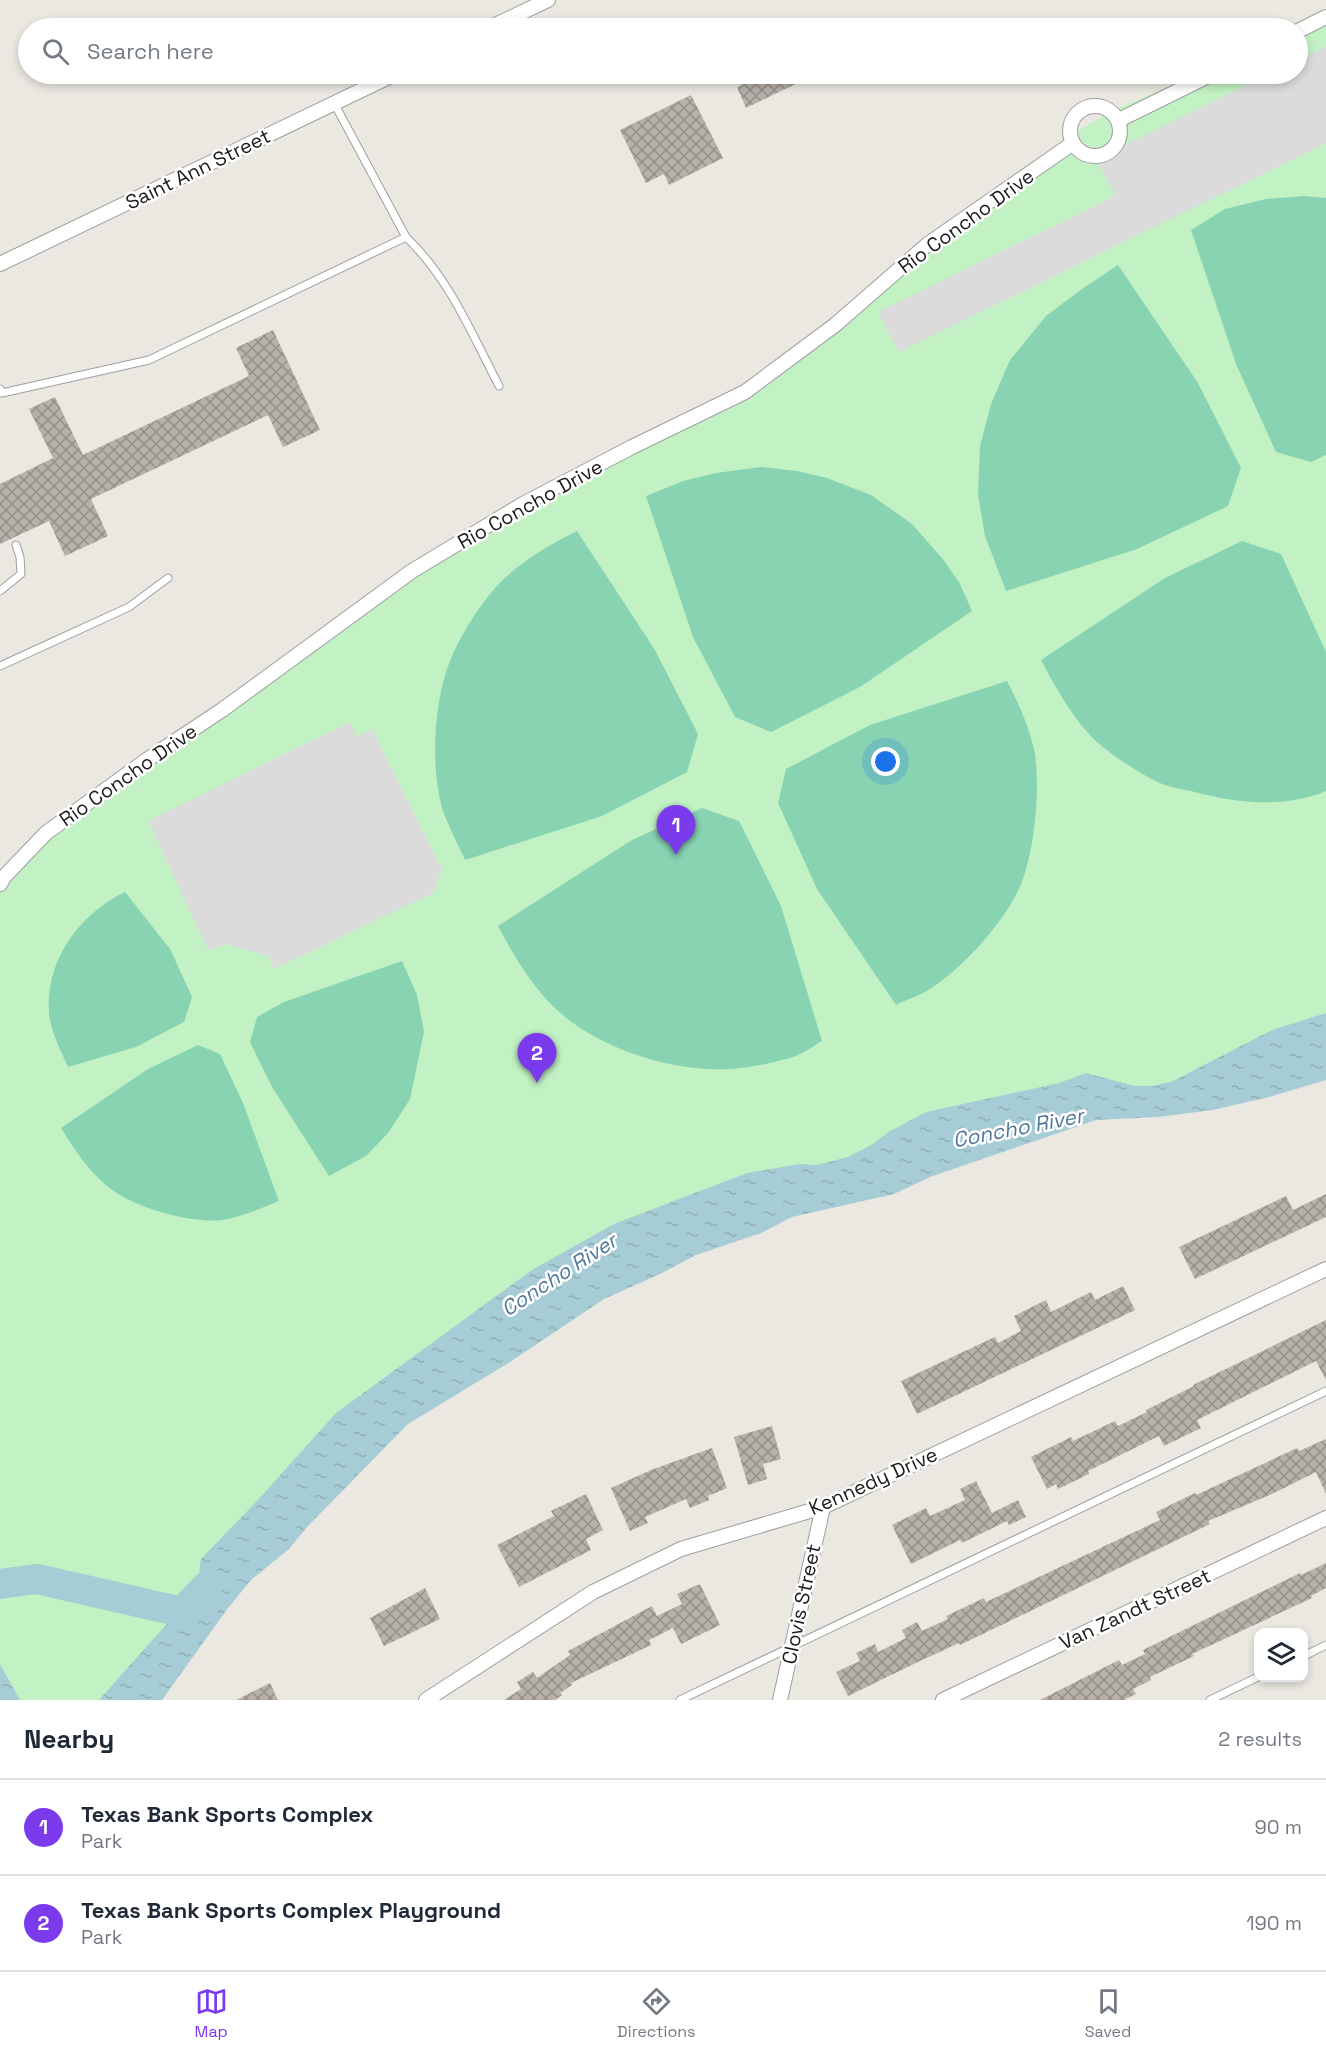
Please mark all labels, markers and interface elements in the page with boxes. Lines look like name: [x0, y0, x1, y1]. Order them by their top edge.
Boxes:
search box: [18, 18, 1308, 84]
icon: search: [39, 35, 72, 68]
text: Search here: [87, 37, 214, 65]
street label: Saint Ann Street: [121, 123, 275, 215]
street label: Rio Concho Drive: [893, 163, 1039, 279]
street label: Rio Concho Drive: [453, 453, 607, 555]
street label: Rio Concho Drive: [54, 718, 202, 832]
your location: [871, 747, 900, 776]
pin: 1: [656, 806, 696, 855]
pin: 2: [518, 1034, 556, 1083]
water label: Concho River: [950, 1101, 1088, 1153]
water label: Concho River: [496, 1226, 624, 1322]
street label: Kennedy Drive: [805, 1441, 941, 1521]
street label: Clovis Street: [776, 1542, 826, 1666]
street label: Van Zandt Street: [1055, 1563, 1215, 1655]
map controls: [1254, 1628, 1308, 1682]
button: layers: [1254, 1628, 1308, 1682]
text: Nearby: [24, 1722, 114, 1756]
text: 2 results: [1218, 1726, 1302, 1752]
text: Texas Bank Sports Complex: [81, 1800, 373, 1828]
text: 1: [39, 1814, 48, 1840]
text: 90 m: [1255, 1814, 1302, 1840]
text: Park: [81, 1828, 123, 1854]
text: Texas Bank Sports Complex Playground: [81, 1896, 501, 1924]
text: 2: [38, 1910, 49, 1936]
text: 190 m: [1246, 1910, 1302, 1936]
text: Park: [81, 1924, 123, 1950]
tab: Map: [195, 1985, 228, 2042]
tab: Directions: [617, 1985, 696, 2042]
tab: Saved: [1085, 1985, 1131, 2042]

